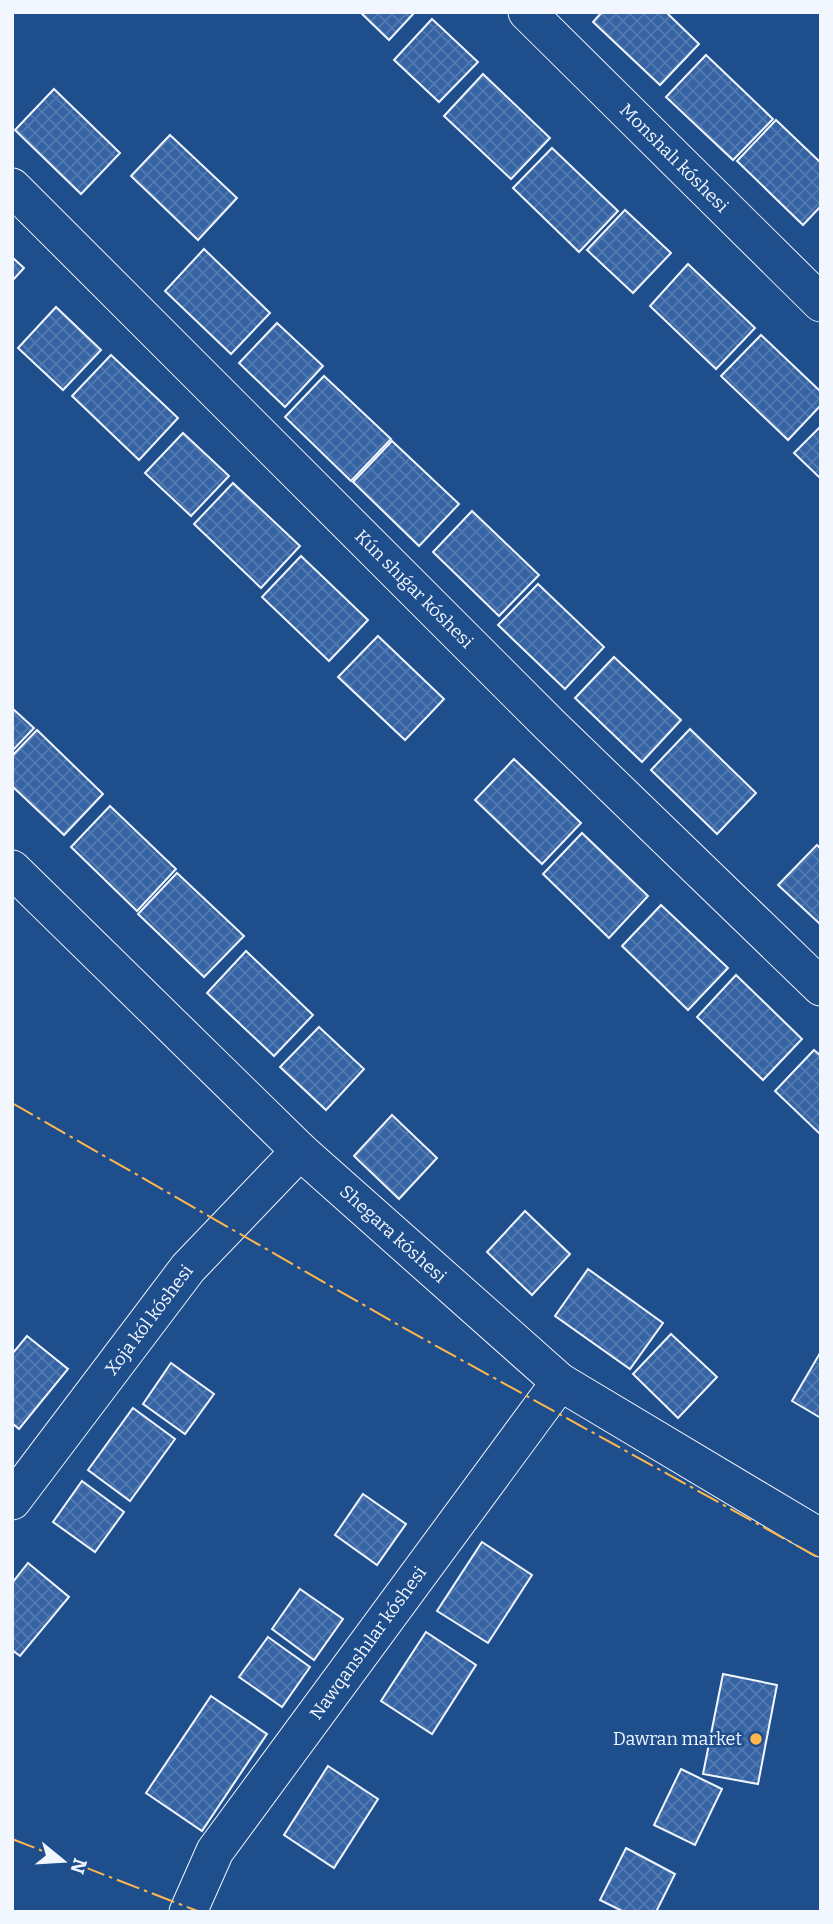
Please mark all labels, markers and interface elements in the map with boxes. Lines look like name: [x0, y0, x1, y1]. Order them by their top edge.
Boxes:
street label: Monshalı kóshesi: [615, 99, 733, 217]
street label: Kún shıǵar kóshesi: [350, 525, 478, 653]
street label: Shegara kóshesi: [335, 1180, 451, 1288]
street label: Xoja kól kóshesi: [100, 1260, 198, 1380]
street label: Nawqanshılar kóshesi: [305, 1562, 431, 1724]
place label: Dawran market: [613, 1728, 742, 1750]
marker: Dawran market: [748, 1731, 764, 1747]
north arrow: [28, 1826, 98, 1896]
text: N: [65, 1856, 92, 1877]

